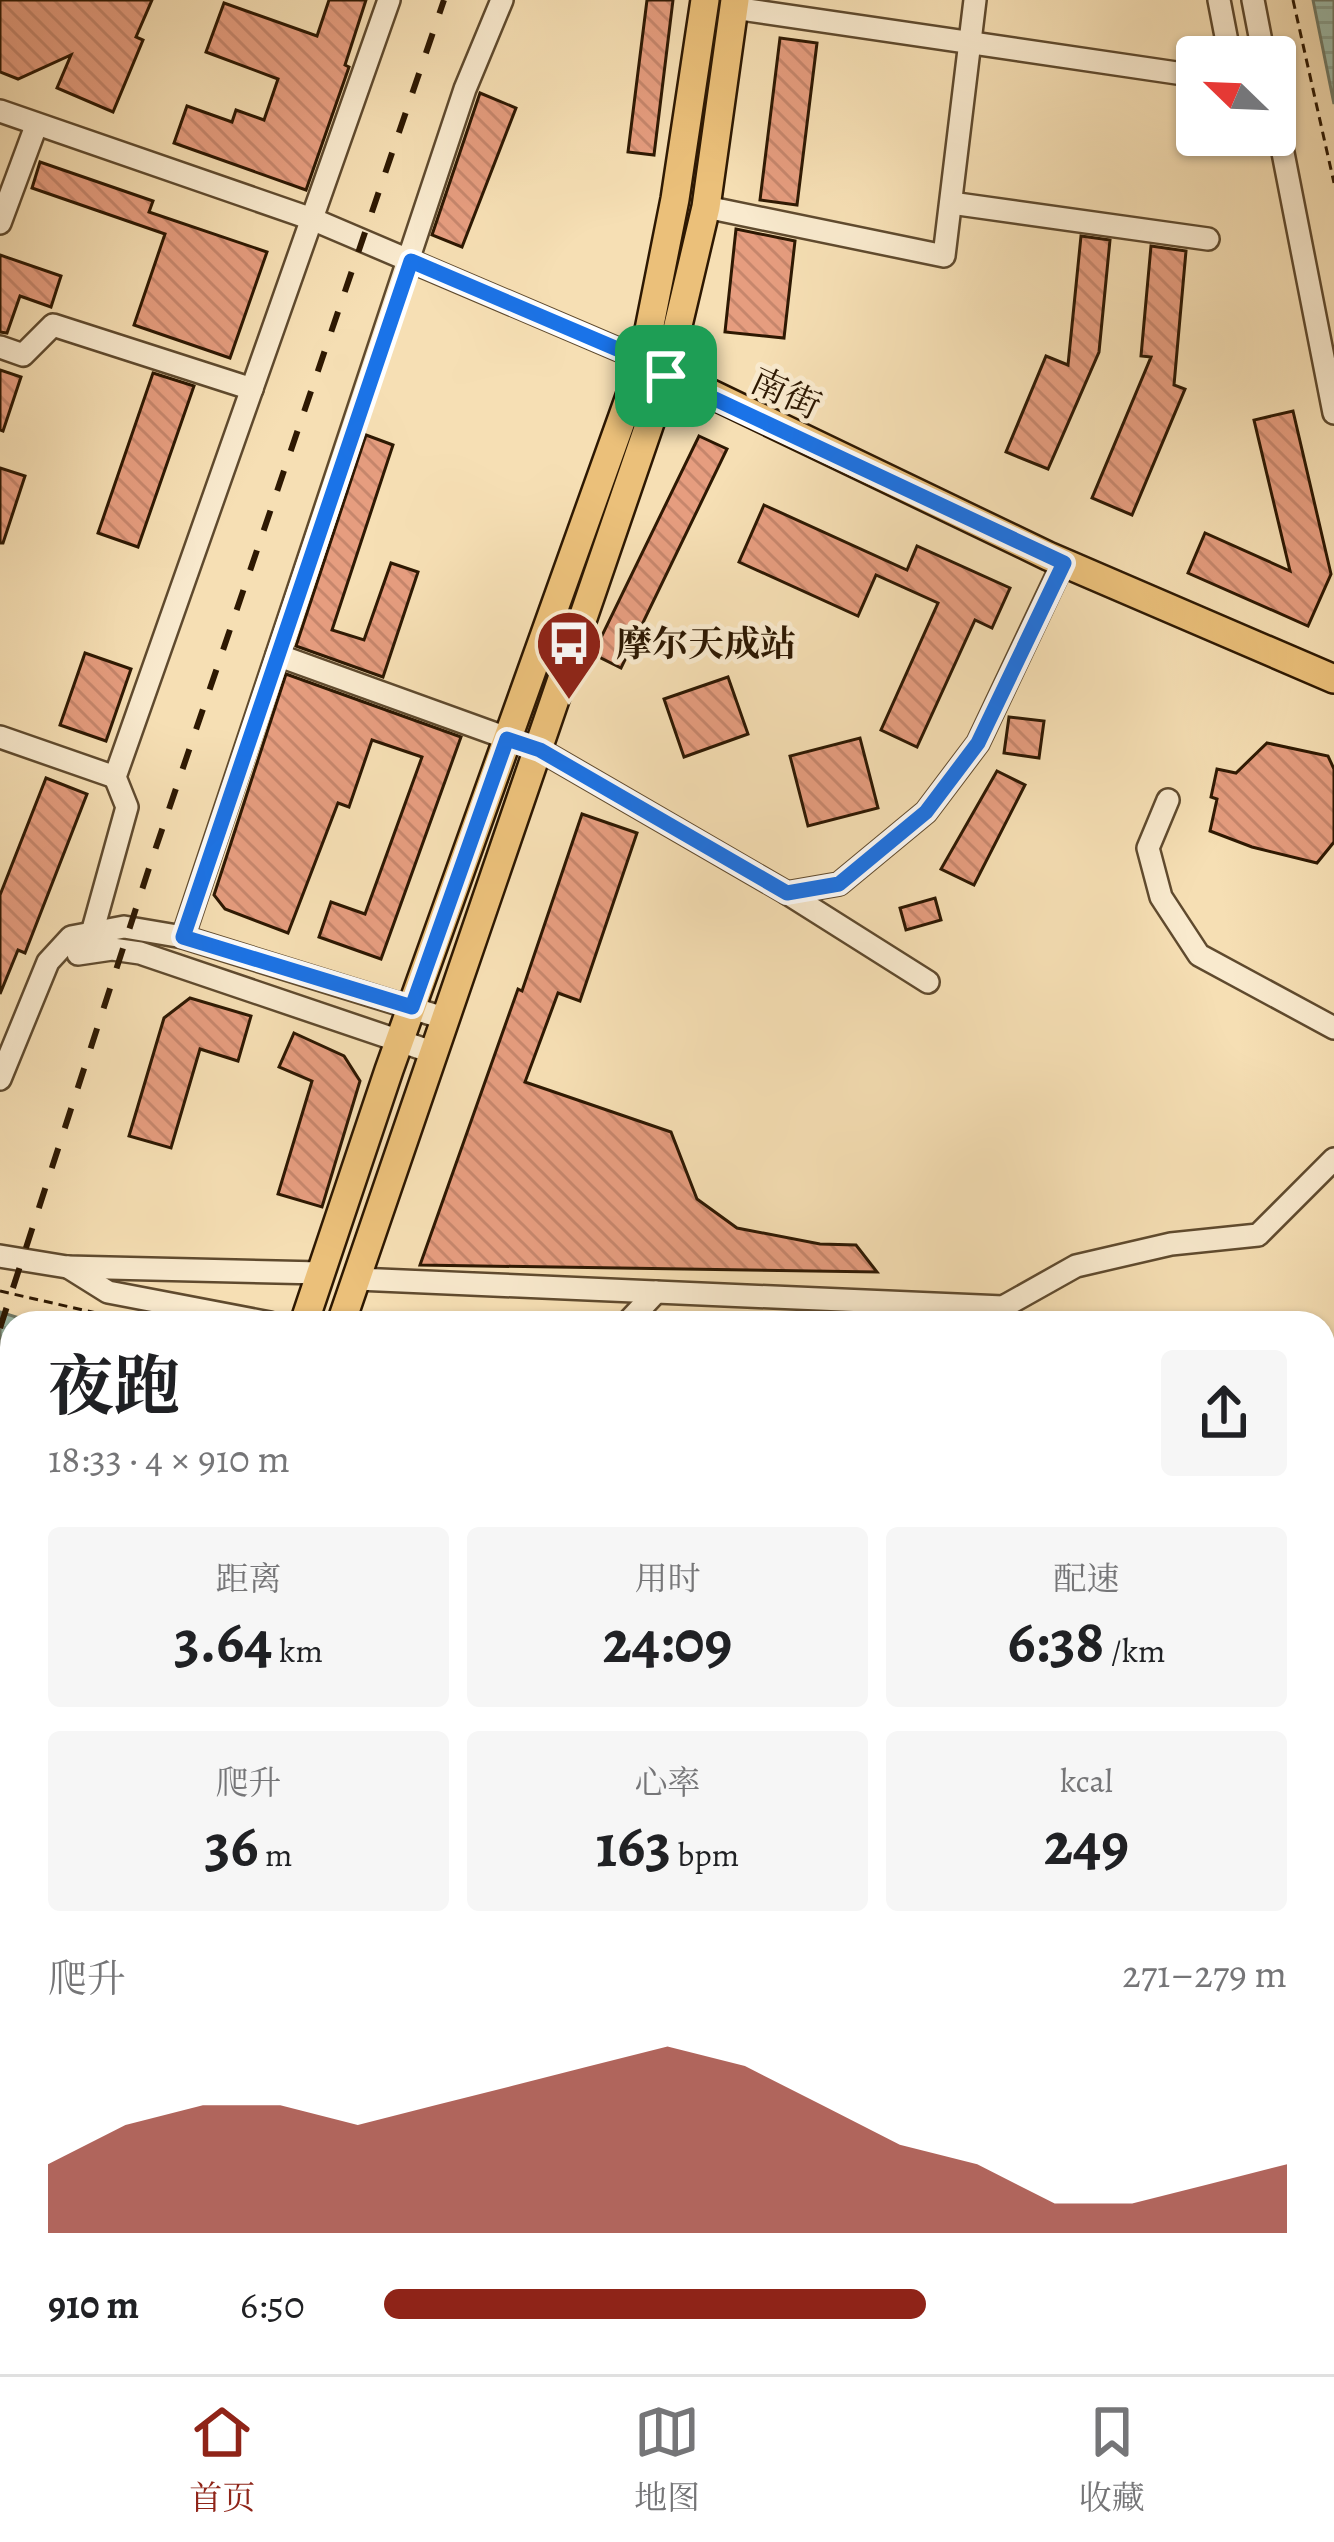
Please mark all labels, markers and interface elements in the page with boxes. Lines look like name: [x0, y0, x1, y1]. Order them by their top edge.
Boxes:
north arrow: [1176, 36, 1296, 156]
map controls: [1176, 36, 1296, 156]
pin: [615, 325, 717, 427]
icon: arrive: [633, 343, 699, 409]
street label: 南街: [743, 356, 829, 430]
bus stop icon: 摩尔天成站: [534, 608, 604, 702]
place label: 摩尔天成站: [616, 619, 796, 668]
text: 夜跑: [48, 1342, 180, 1432]
button: share: [1161, 1350, 1287, 1476]
text: 18:33 · 4 × 910 m: [48, 1432, 290, 1485]
text: 距离: [216, 1556, 282, 1601]
text: 用时: [635, 1556, 701, 1601]
text: 配速: [1054, 1556, 1120, 1601]
text: 3.64: [174, 1601, 273, 1683]
text: 24:09: [603, 1601, 732, 1683]
text: 6:38: [1007, 1601, 1104, 1683]
text: km: [273, 1628, 323, 1673]
text: /km: [1104, 1628, 1166, 1673]
text: kcal: [1060, 1758, 1113, 1803]
text: 爬升: [216, 1760, 282, 1805]
text: 心率: [635, 1760, 701, 1805]
text: 249: [1044, 1803, 1129, 1885]
text: 36: [205, 1805, 258, 1887]
text: 163: [596, 1805, 671, 1887]
text: m: [258, 1832, 292, 1877]
text: bpm: [671, 1832, 739, 1877]
text: 271–279 m: [1122, 1947, 1287, 2000]
text: 爬升: [48, 1952, 126, 2005]
text: 910 m: [48, 2278, 139, 2331]
text: 6:50: [240, 2278, 305, 2331]
tab: 首页: [189, 2399, 255, 2520]
tab: 地图: [634, 2399, 700, 2520]
tab: 收藏: [1079, 2399, 1145, 2520]

